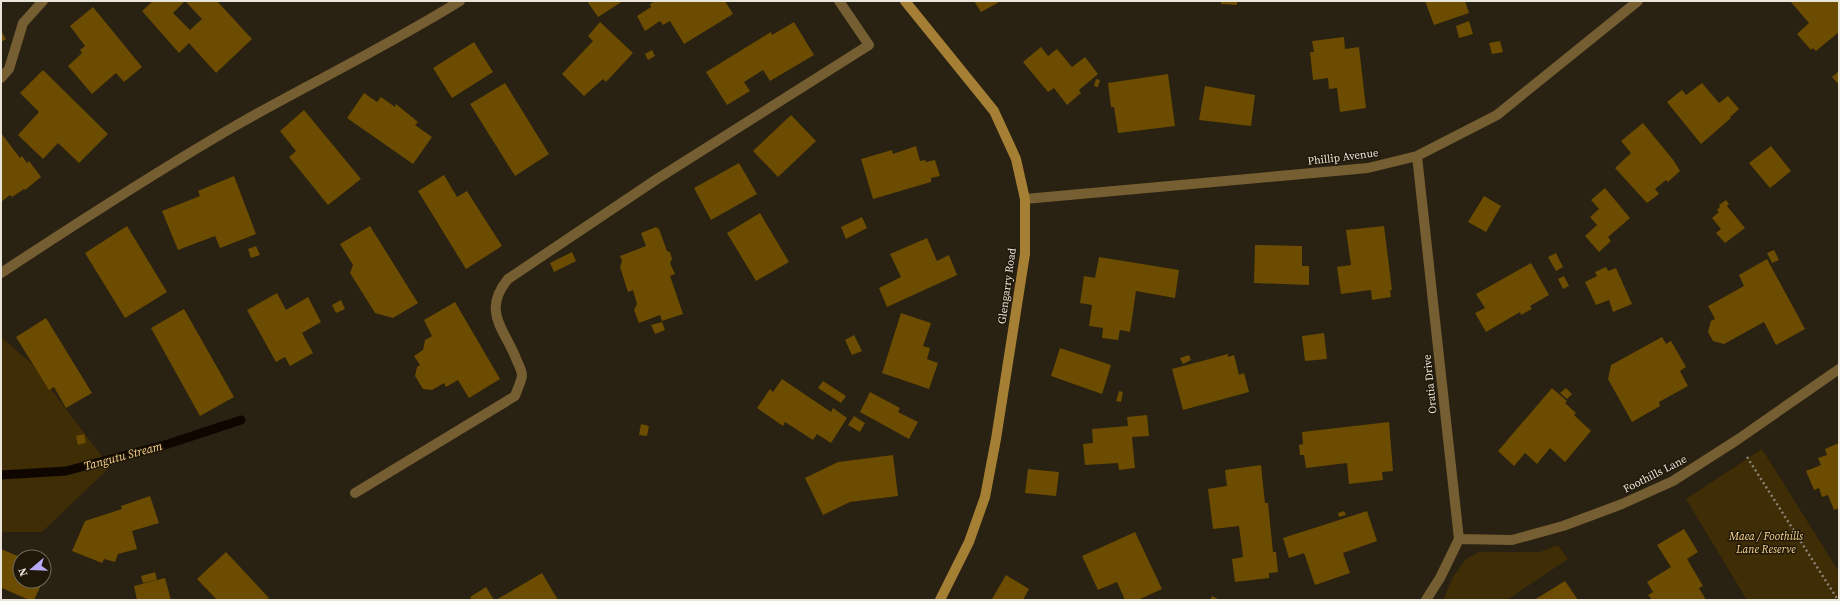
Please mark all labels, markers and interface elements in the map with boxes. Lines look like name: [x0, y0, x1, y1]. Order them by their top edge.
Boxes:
street label: Phillip Avenue: [1307, 145, 1380, 169]
street label: Glengarry Road: [994, 246, 1020, 325]
street label: Oratia Drive: [1419, 353, 1441, 414]
water label: Tangutu Stream: [82, 438, 164, 474]
street label: Foothills Lane: [1621, 451, 1690, 496]
park label: Maea / Foothills Lane Reserve: [1728, 529, 1803, 557]
north arrow: [12, 549, 52, 589]
text: N: [15, 566, 31, 578]

